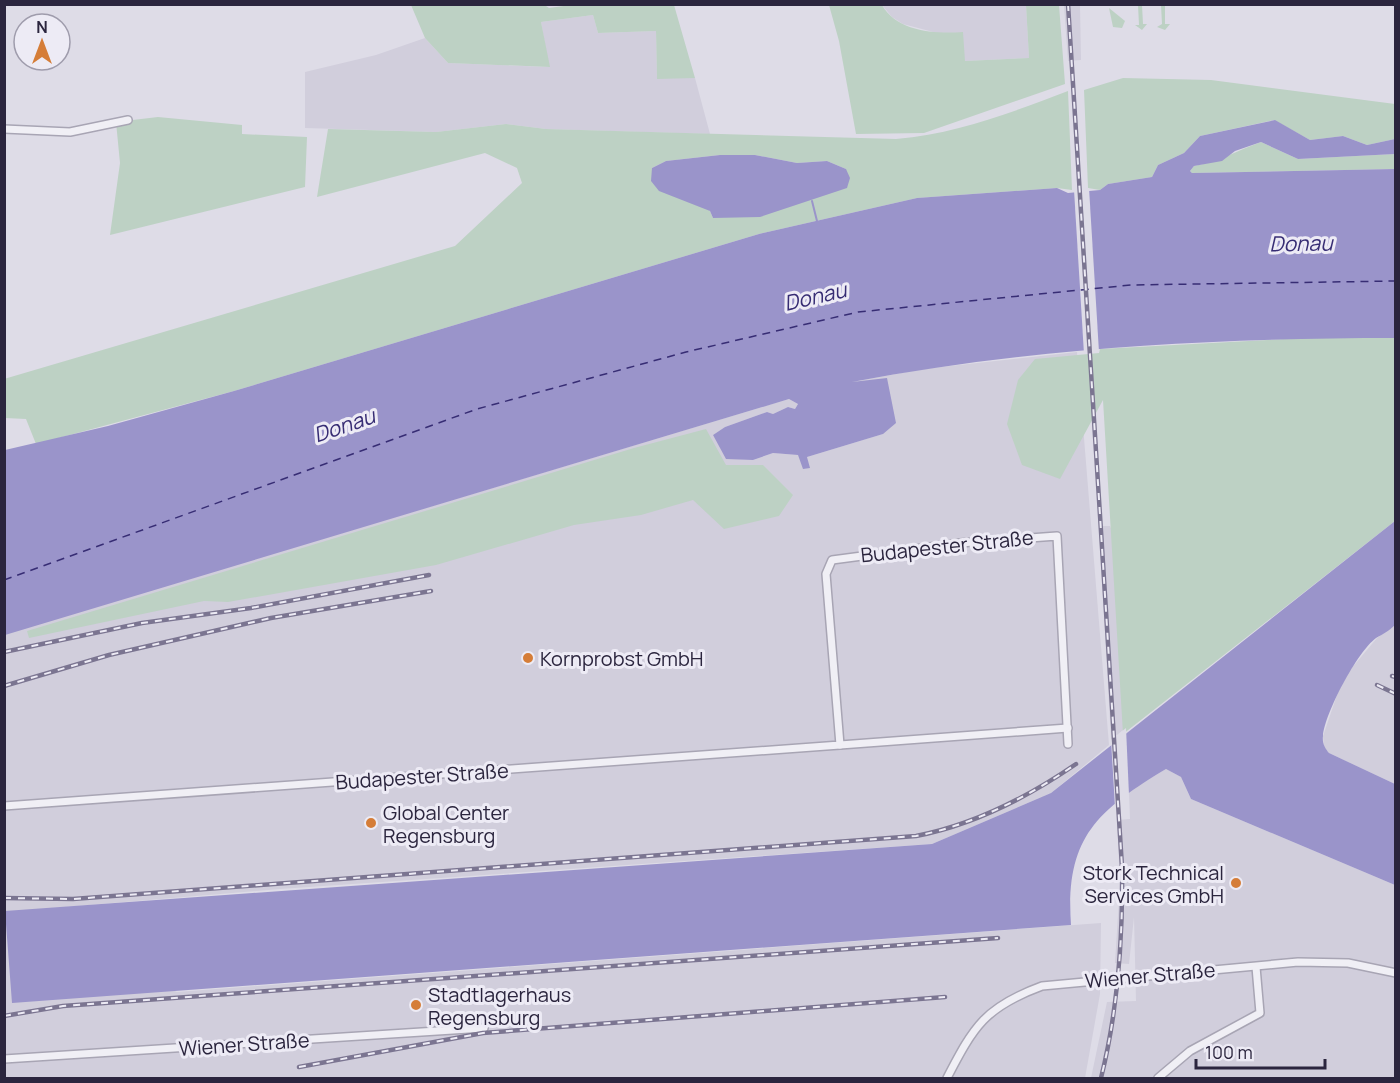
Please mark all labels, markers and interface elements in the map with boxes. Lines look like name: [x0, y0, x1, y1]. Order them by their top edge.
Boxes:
north arrow: [12, 12, 72, 72]
text: N: [36, 16, 48, 38]
water label: Donau: [1269, 228, 1334, 258]
water label: Donau: [781, 275, 850, 317]
water label: Donau: [310, 401, 380, 449]
street label: Budapester Straße: [859, 524, 1035, 568]
place label: Kornprobst GmbH: [540, 645, 704, 672]
marker: Kornprobst GmbH: [521, 651, 535, 665]
street label: Budapester Straße: [334, 756, 510, 796]
place label: Global Center Regensburg: [383, 799, 509, 849]
marker: Global Center Regensburg: [364, 816, 378, 830]
place label: Stork Technical Services GmbH: [1083, 859, 1224, 909]
marker: Stork Technical Services GmbH: [1229, 876, 1243, 890]
street label: Wiener Straße: [1084, 956, 1216, 994]
place label: Stadtlagerhaus Regensburg: [428, 981, 571, 1031]
marker: Stadtlagerhaus Regensburg: [409, 998, 423, 1012]
street label: Wiener Straße: [178, 1026, 310, 1062]
scale bar: [1196, 1032, 1325, 1070]
text: 100 m: [1205, 1040, 1253, 1064]

